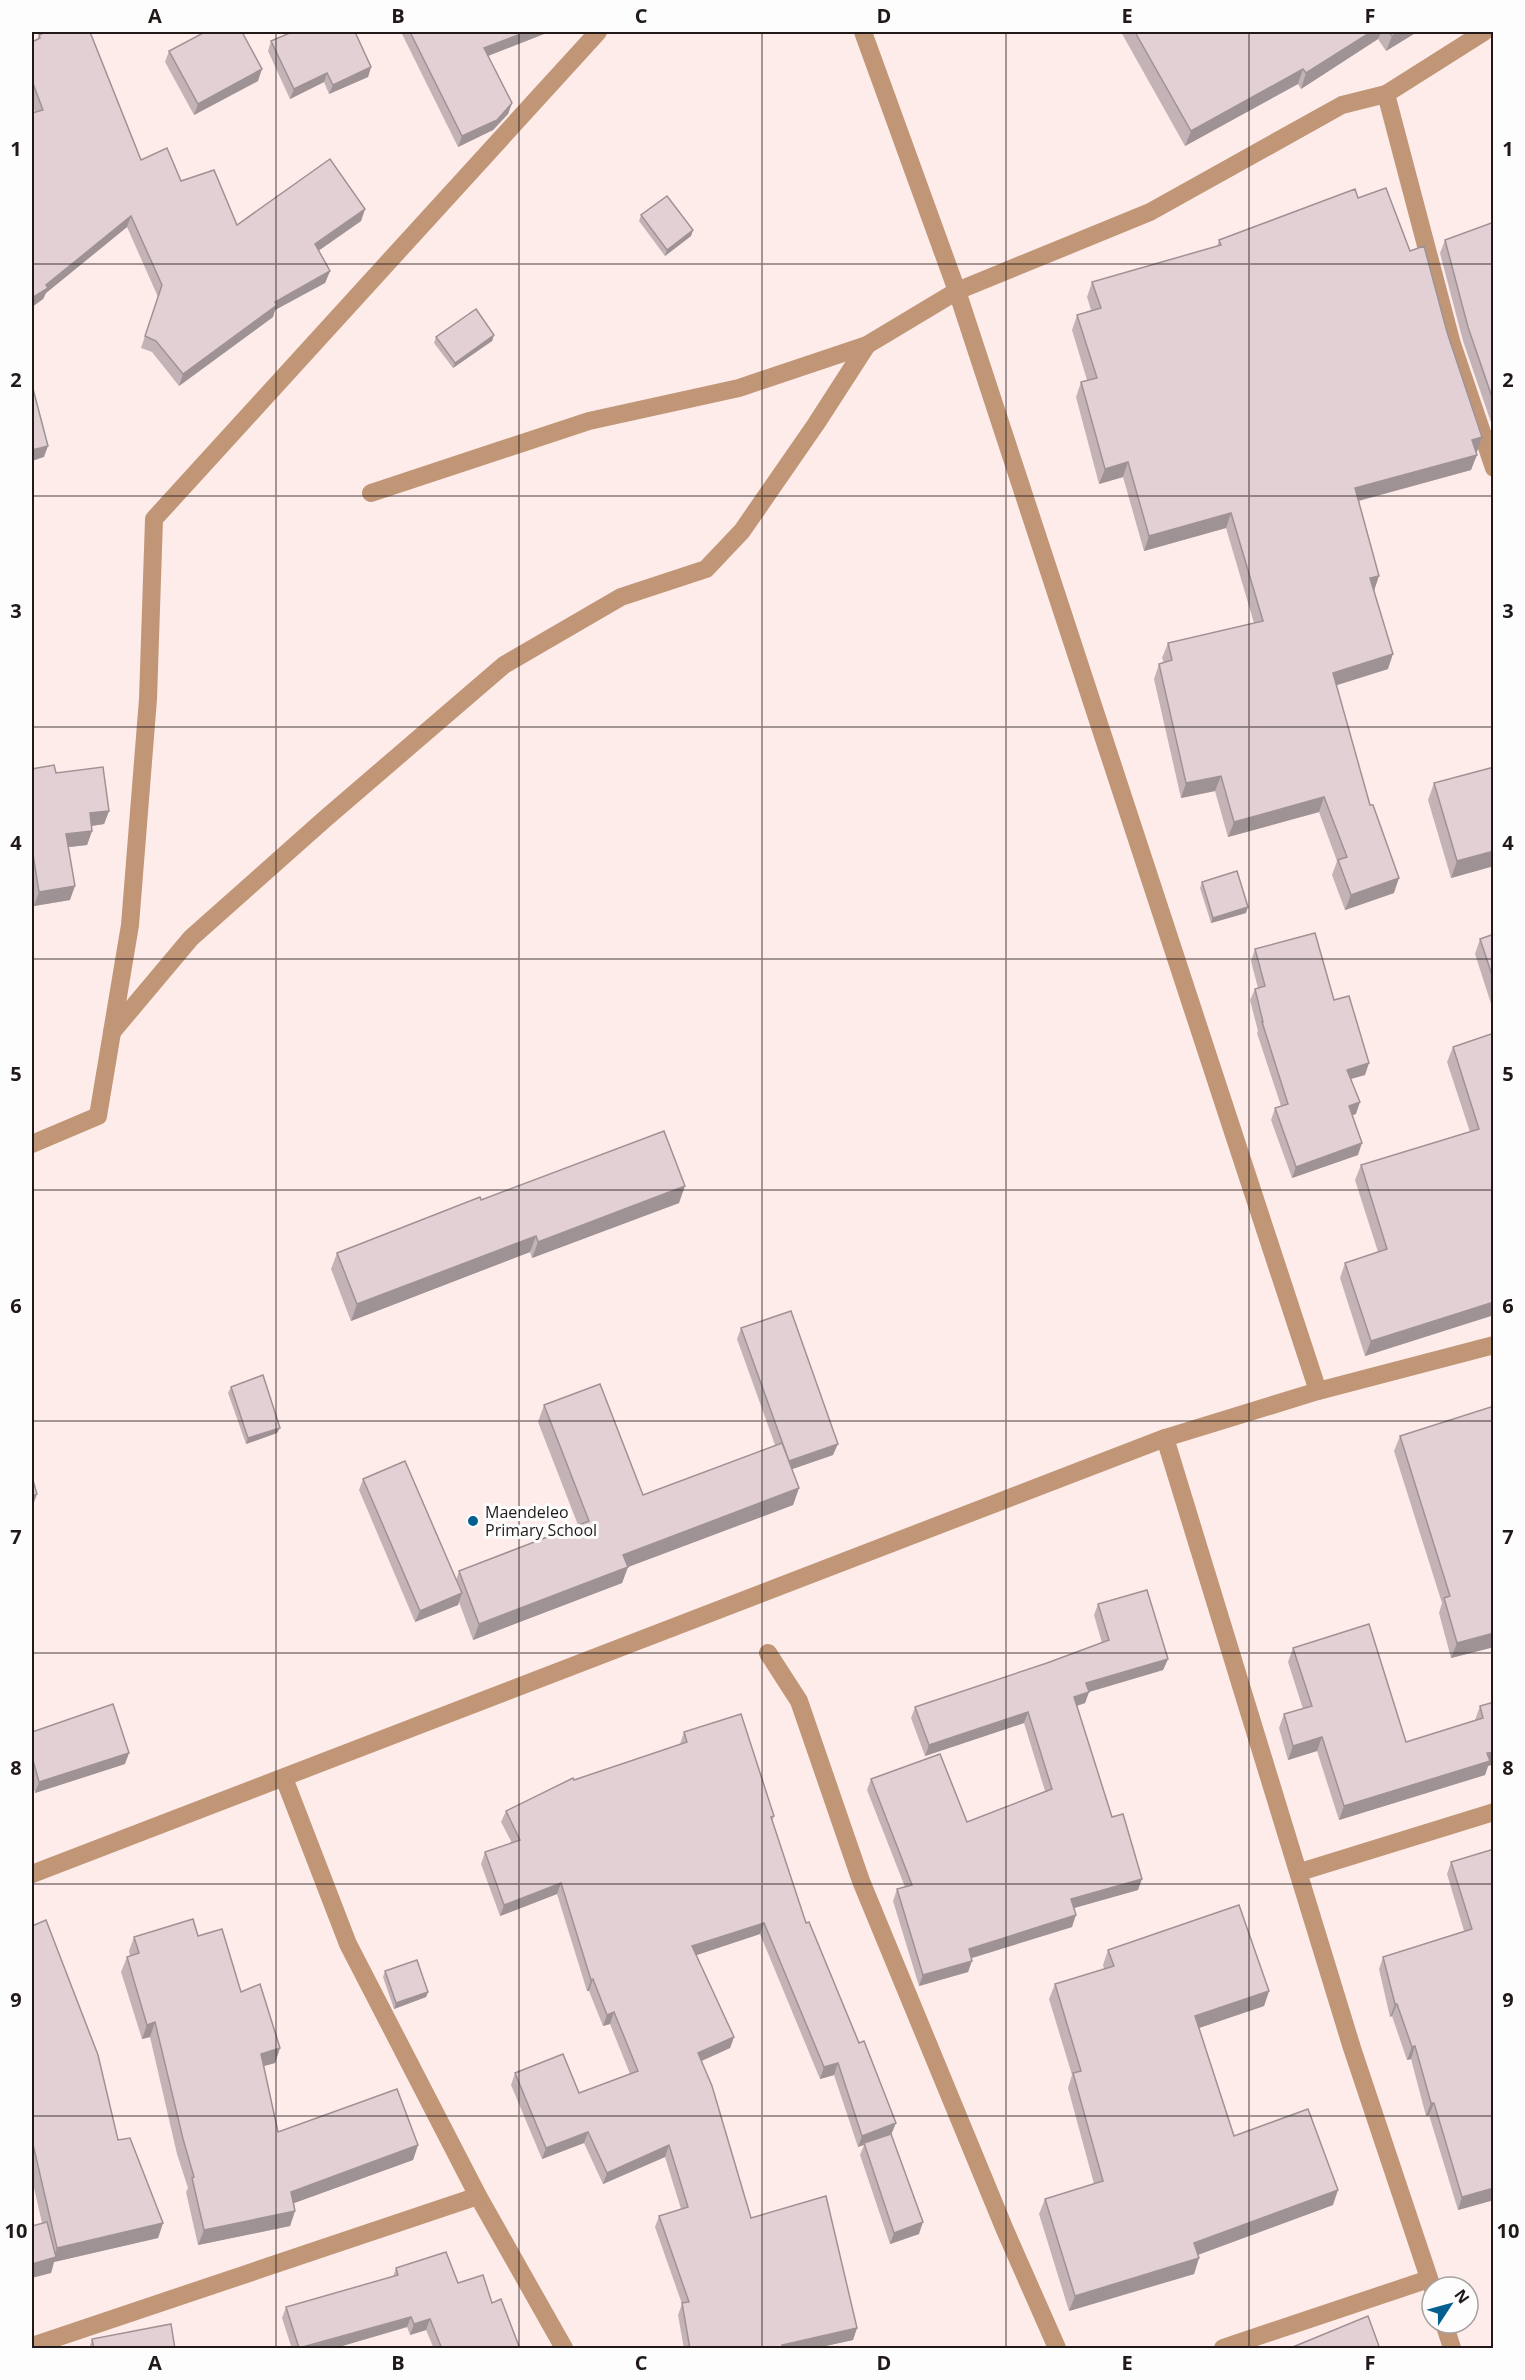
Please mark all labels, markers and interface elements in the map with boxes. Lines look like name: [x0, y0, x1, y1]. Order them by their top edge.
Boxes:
text: A: [148, 2, 162, 29]
text: B: [391, 2, 405, 29]
text: C: [635, 2, 648, 29]
text: D: [877, 2, 891, 29]
text: E: [1121, 2, 1133, 29]
text: F: [1365, 2, 1375, 29]
text: 1: [10, 135, 22, 162]
text: 1: [1502, 135, 1514, 162]
text: 2: [10, 366, 22, 393]
text: 2: [1502, 366, 1514, 393]
text: 3: [10, 597, 22, 624]
text: 3: [1502, 597, 1514, 624]
text: 4: [10, 829, 22, 856]
text: 4: [1502, 829, 1514, 856]
text: 5: [10, 1060, 22, 1087]
text: 5: [1502, 1060, 1514, 1087]
text: 6: [10, 1292, 22, 1319]
text: 6: [1502, 1292, 1514, 1319]
place label: Maendeleo Primary School: [485, 1501, 597, 1541]
marker: Maendeleo Primary School: [466, 1514, 480, 1528]
text: 7: [10, 1523, 22, 1550]
text: 7: [1502, 1523, 1514, 1550]
text: 8: [10, 1754, 22, 1781]
text: 8: [1502, 1754, 1514, 1781]
text: 9: [10, 1986, 22, 2013]
text: 9: [1502, 1986, 1514, 2013]
text: 10: [5, 2217, 27, 2244]
text: 10: [1497, 2217, 1519, 2244]
north arrow: [1420, 2275, 1480, 2335]
text: N: [1449, 2284, 1475, 2308]
text: A: [148, 2349, 162, 2376]
text: B: [391, 2349, 405, 2376]
text: C: [635, 2349, 648, 2376]
text: D: [877, 2349, 891, 2376]
text: E: [1121, 2349, 1133, 2376]
text: F: [1365, 2349, 1375, 2376]

